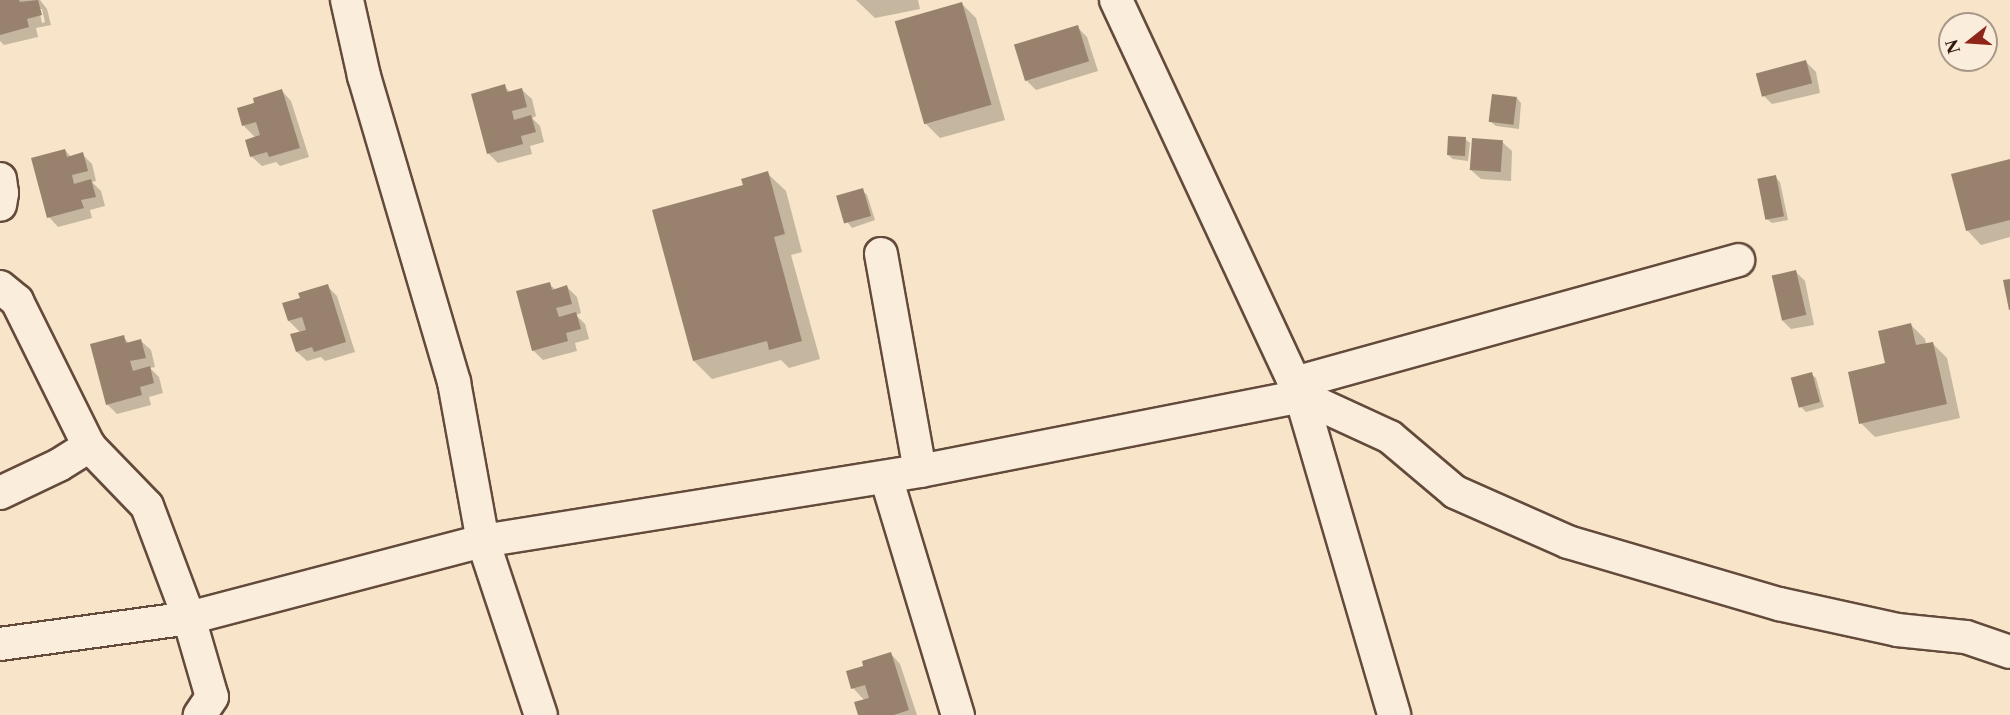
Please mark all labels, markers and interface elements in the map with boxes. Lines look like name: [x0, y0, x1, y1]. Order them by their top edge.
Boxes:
north arrow: [1938, 12, 1998, 72]
text: N: [1941, 37, 1964, 56]

